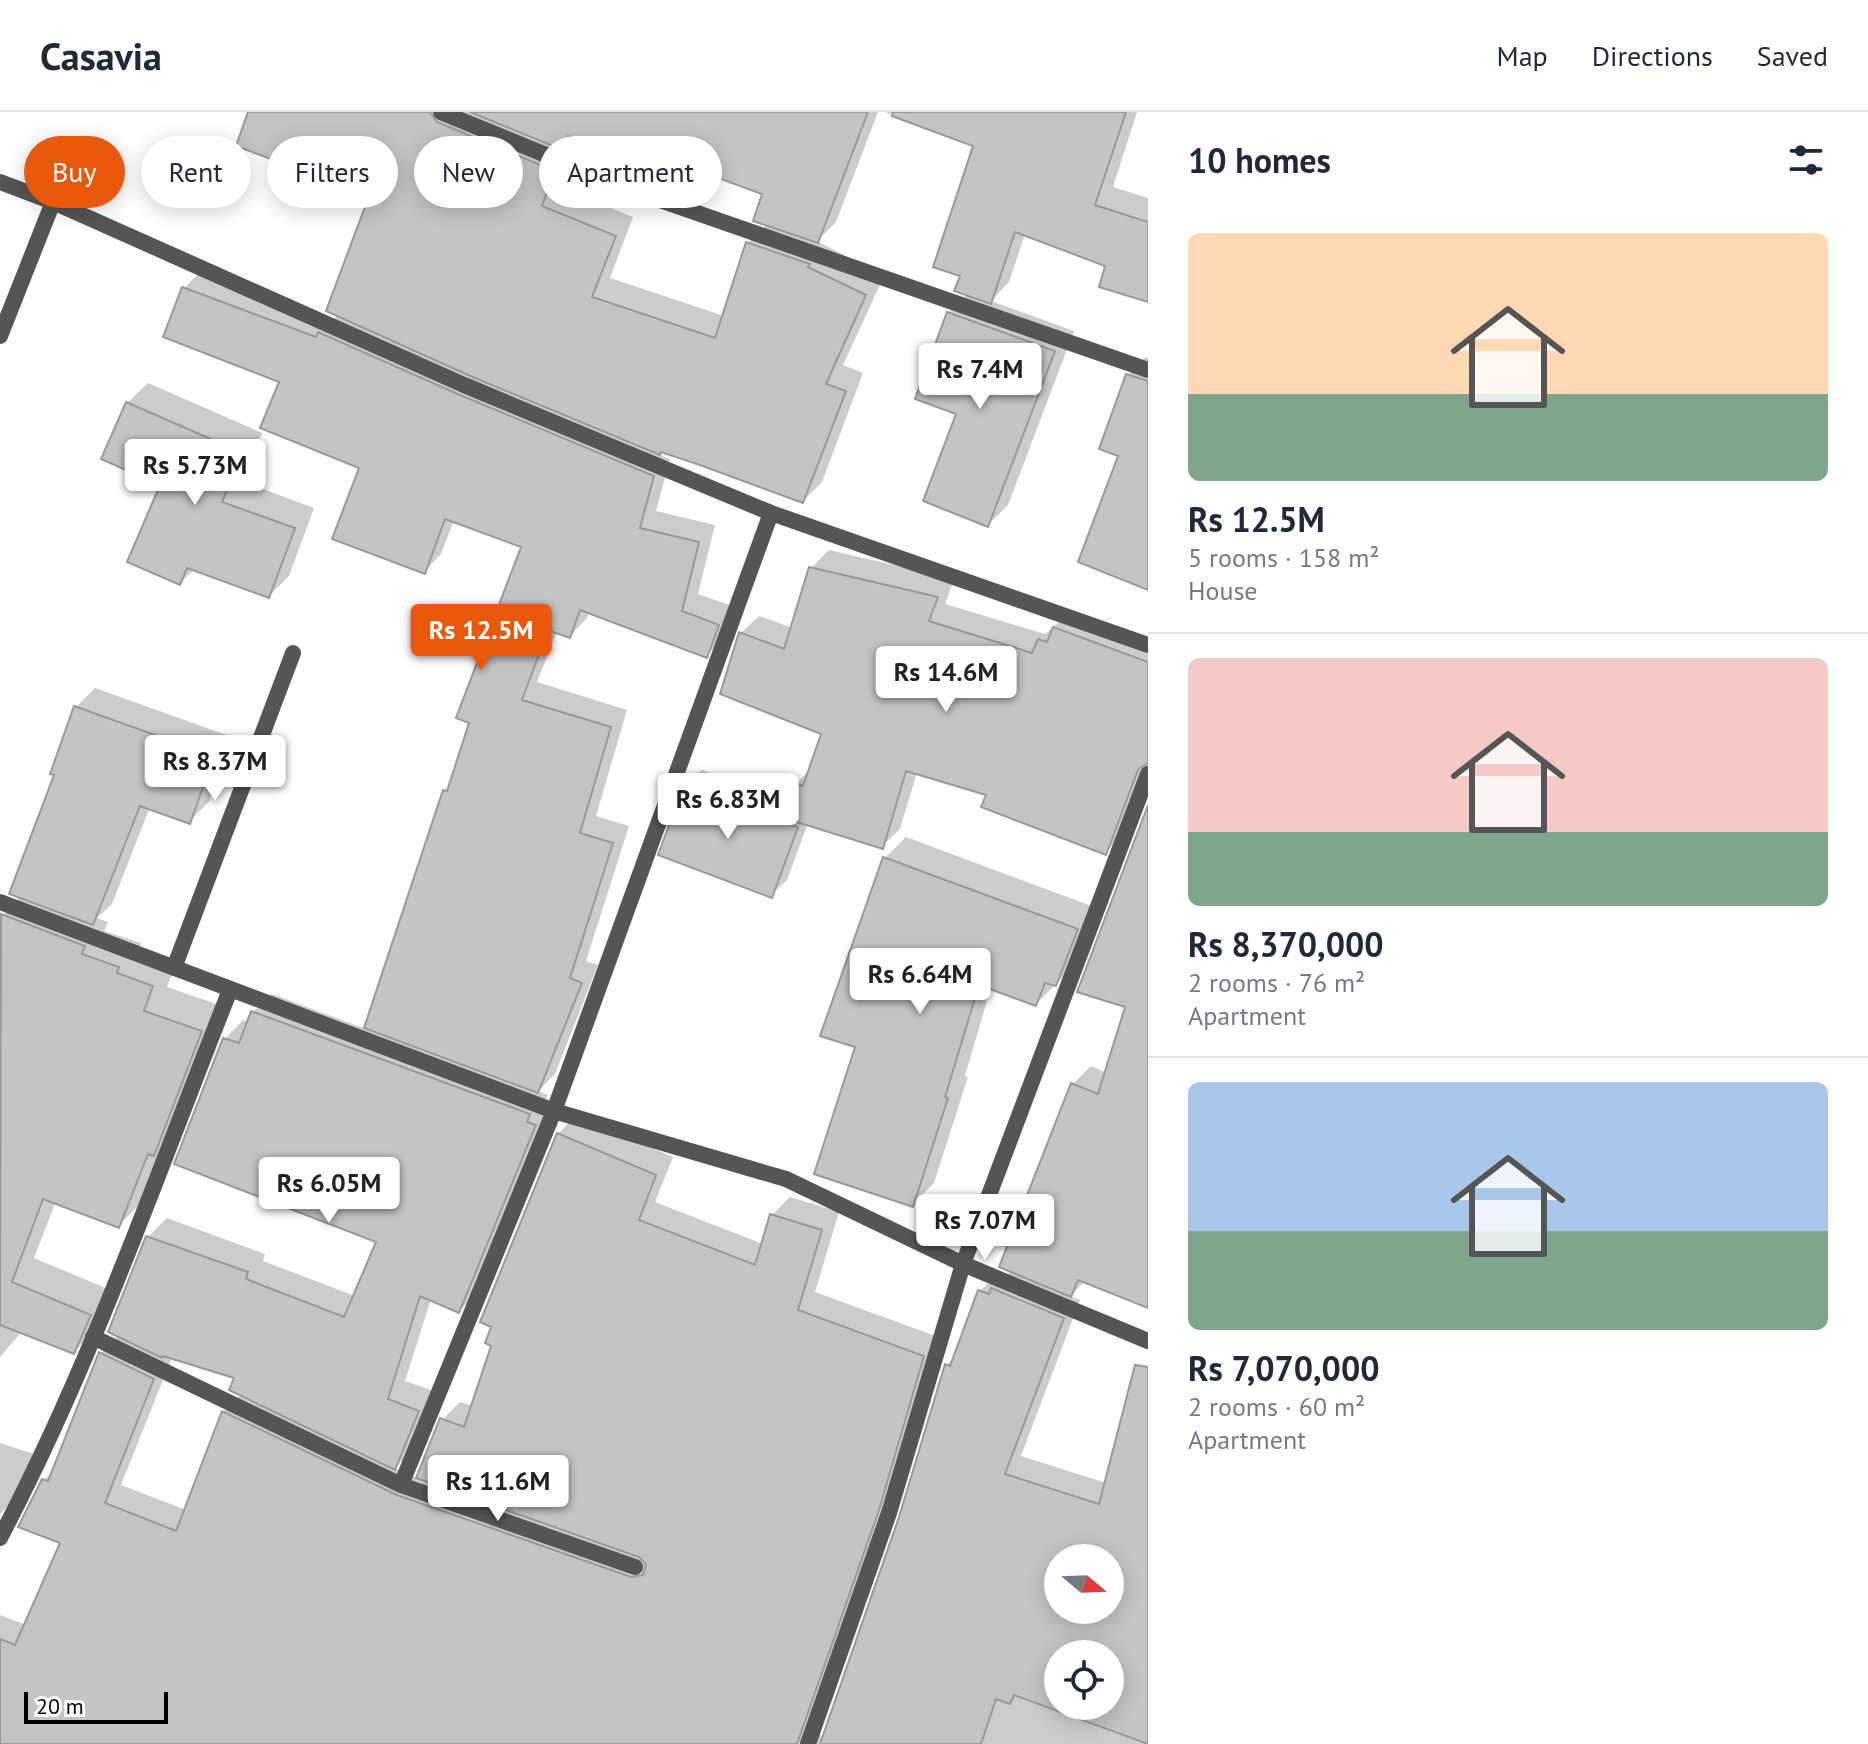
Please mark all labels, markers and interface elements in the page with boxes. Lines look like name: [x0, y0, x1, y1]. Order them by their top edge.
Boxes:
text: Casavia: [40, 31, 162, 80]
text: Map: [1497, 37, 1548, 74]
text: Directions: [1592, 37, 1713, 74]
text: Saved: [1757, 37, 1828, 74]
chip: Buy: [24, 136, 125, 208]
chip: Rent: [141, 136, 251, 208]
chip: Filters: [267, 136, 398, 208]
chip: New: [414, 136, 523, 208]
chip: Apartment: [539, 136, 722, 208]
text: 10 homes: [1188, 138, 1331, 182]
icon: filters: [1784, 138, 1828, 182]
icon: home: [1436, 285, 1580, 429]
pin: Rs 7.4M: [906, 343, 1054, 411]
text: Rs 7.4M: [937, 352, 1023, 385]
pin: Rs 5.73M: [112, 439, 278, 507]
text: Rs 5.73M: [143, 448, 247, 481]
text: Rs 12.5M: [1188, 497, 1325, 541]
text: 5 rooms · 158 m²: [1188, 541, 1380, 574]
text: House: [1188, 574, 1258, 607]
pin: Rs 12.5M: [398, 604, 564, 672]
text: Rs 12.5M: [429, 613, 533, 646]
pin: Rs 14.6M: [863, 646, 1029, 714]
text: Rs 14.6M: [894, 655, 998, 688]
icon: home: [1436, 710, 1580, 854]
pin: Rs 8.37M: [132, 735, 298, 803]
text: Rs 8.37M: [163, 744, 267, 777]
pin: Rs 6.83M: [645, 773, 811, 841]
text: Rs 6.83M: [676, 782, 780, 815]
text: Rs 8,370,000: [1188, 922, 1384, 966]
pin: Rs 6.64M: [837, 948, 1003, 1016]
text: Rs 6.64M: [868, 957, 972, 990]
text: 2 rooms · 76 m²: [1188, 966, 1365, 999]
text: Apartment: [1188, 999, 1306, 1032]
icon: home: [1436, 1134, 1580, 1278]
pin: Rs 6.05M: [246, 1157, 412, 1225]
text: Rs 6.05M: [277, 1166, 381, 1199]
pin: Rs 7.07M: [902, 1194, 1068, 1262]
text: Rs 7.07M: [934, 1203, 1036, 1236]
text: Rs 7,070,000: [1188, 1346, 1379, 1390]
text: 2 rooms · 60 m²: [1188, 1390, 1365, 1423]
text: Apartment: [1188, 1423, 1306, 1456]
pin: Rs 11.6M: [415, 1455, 581, 1523]
text: Rs 11.6M: [446, 1464, 550, 1497]
north arrow: [1044, 1544, 1124, 1624]
map controls: [1044, 1544, 1124, 1720]
button: locate: [1044, 1640, 1124, 1720]
scale bar: [24, 1688, 168, 1724]
text: 20 m: [36, 1692, 84, 1720]

